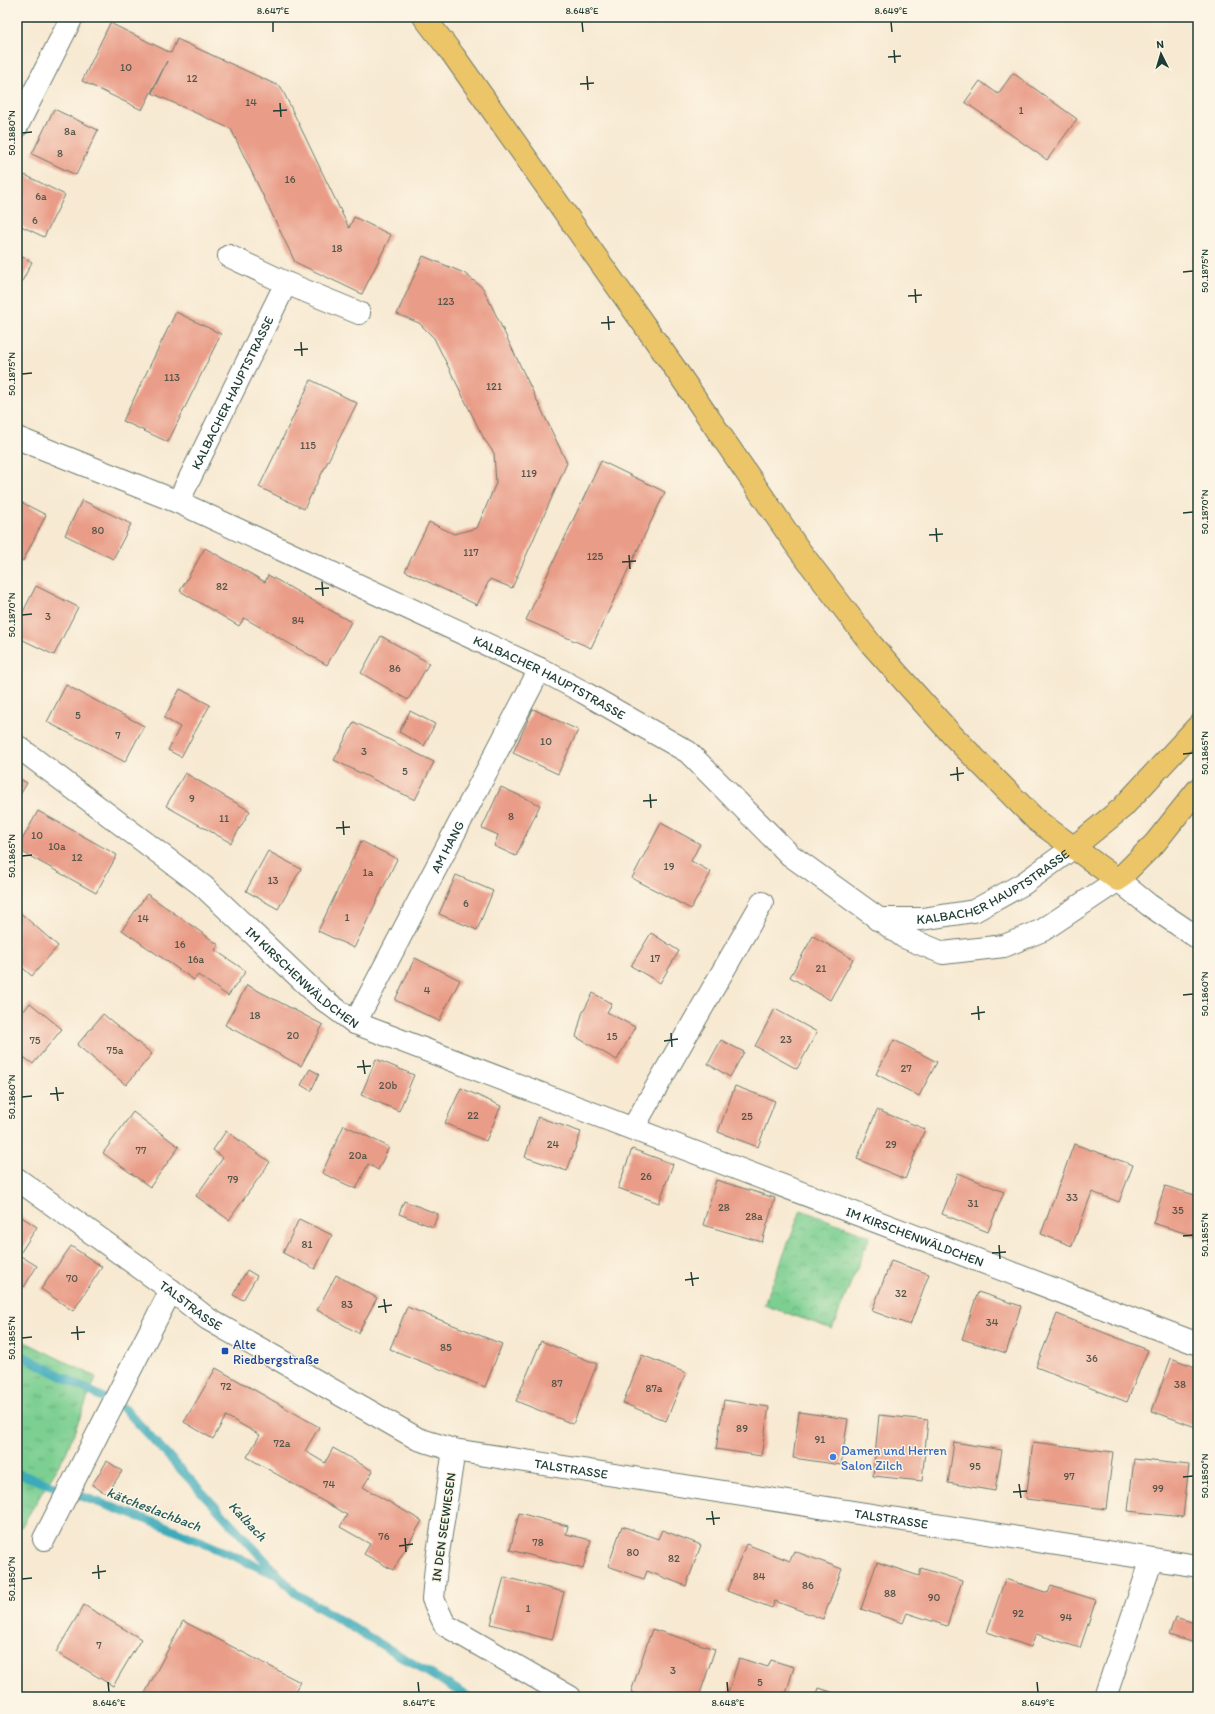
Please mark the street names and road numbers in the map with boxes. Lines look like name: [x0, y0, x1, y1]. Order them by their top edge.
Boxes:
street label: KALBACHER HAUPTSTRASSE: [188, 314, 277, 472]
street label: KALBACHER HAUPTSTRASSE: [471, 632, 628, 723]
street label: AM HANG: [428, 818, 467, 875]
street label: KALBACHER HAUPTSTRASSE: [916, 846, 1072, 927]
street label: IM KIRSCHENWÄLDCHEN: [243, 924, 362, 1031]
street label: IM KIRSCHENWÄLDCHEN: [844, 1204, 986, 1270]
street label: TALSTRASSE: [157, 1277, 225, 1334]
street label: TALSTRASSE: [533, 1456, 609, 1482]
street label: IN DEN SEEWIESEN: [428, 1471, 459, 1583]
street label: TALSTRASSE: [853, 1506, 929, 1532]

